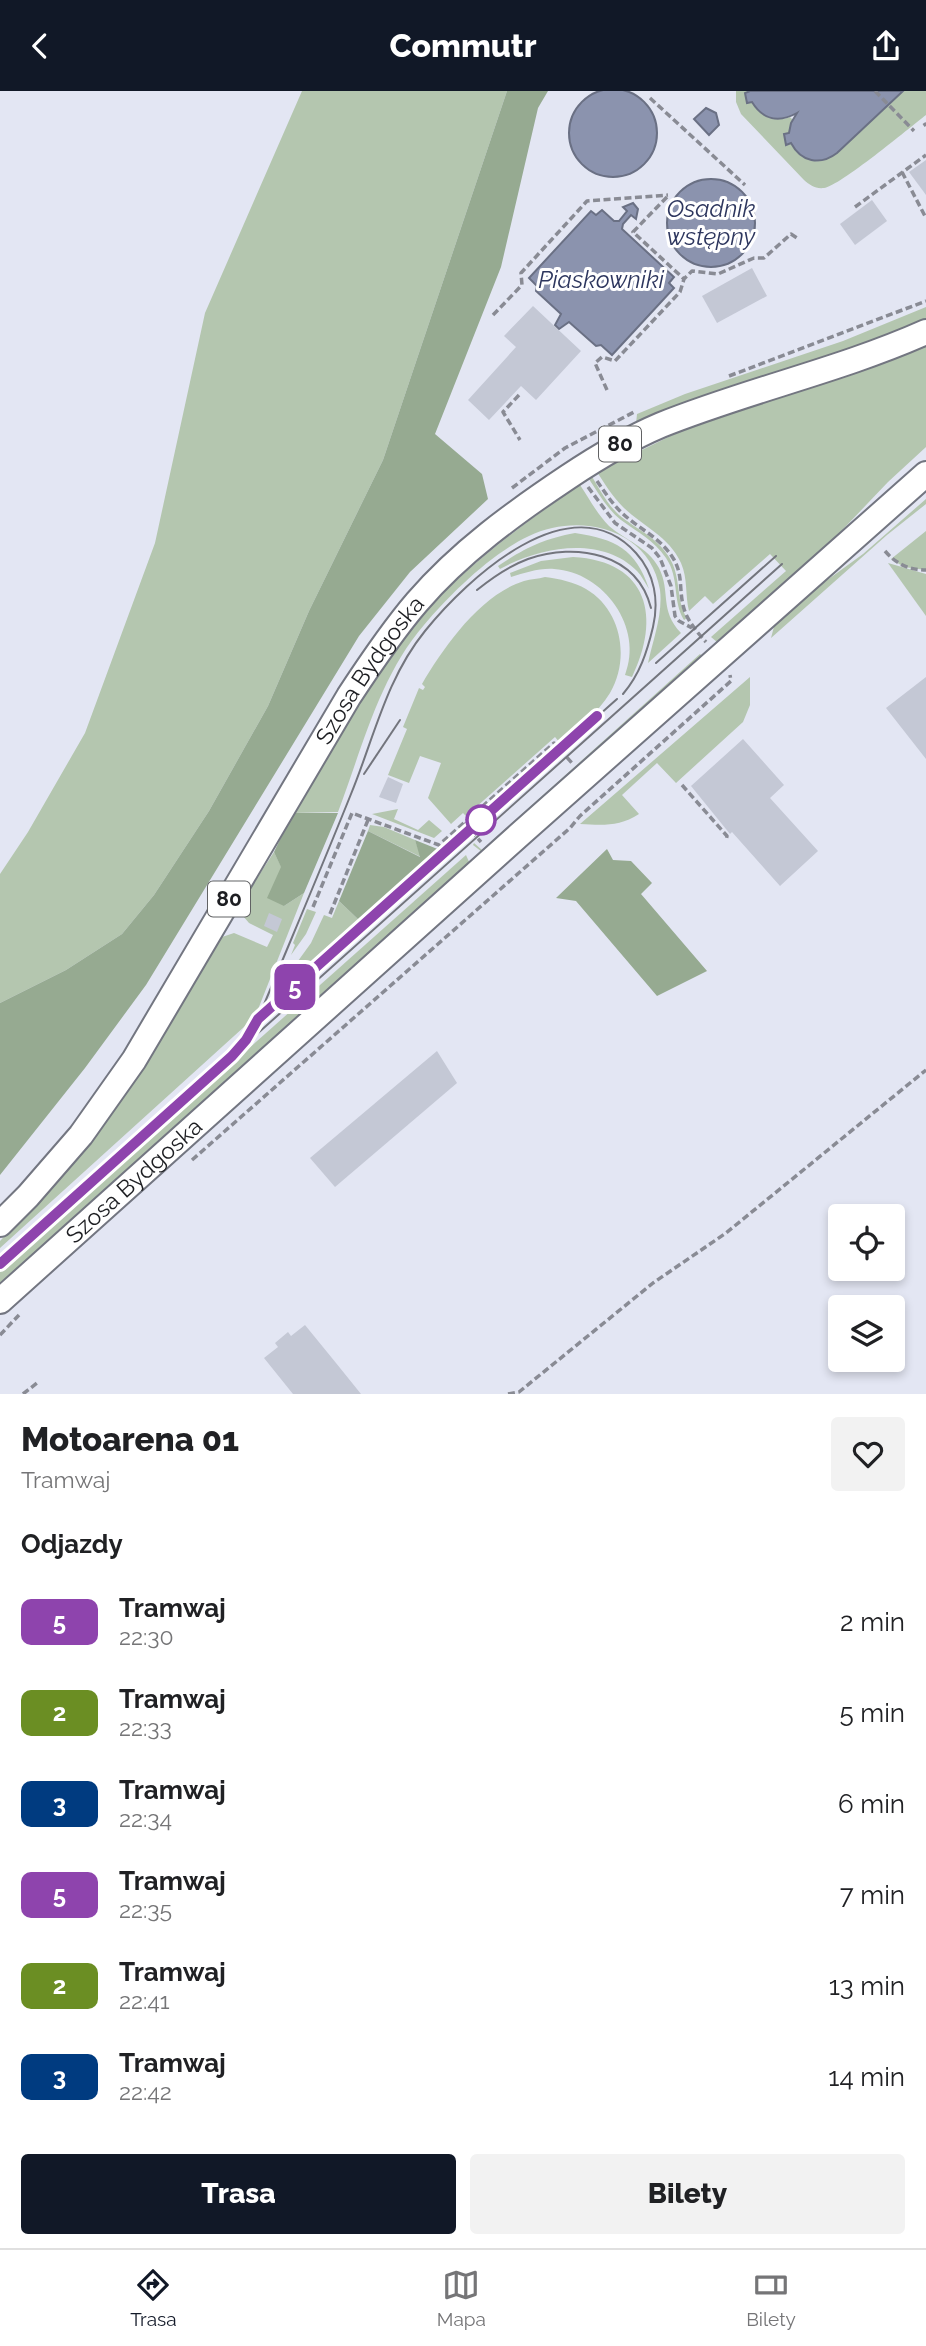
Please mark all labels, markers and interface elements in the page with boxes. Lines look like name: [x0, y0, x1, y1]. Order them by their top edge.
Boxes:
icon: back: [21, 27, 59, 65]
text: Commutr: [390, 27, 536, 64]
icon: share: [867, 27, 905, 65]
water label: Osadnik wstępny: [667, 194, 757, 251]
water label: Piaskowniki: [538, 265, 665, 294]
road number: 80: [599, 427, 641, 461]
street label: Szosa Bydgoska: [310, 590, 429, 749]
unlabelled marker: [466, 805, 496, 835]
road number: 80: [208, 881, 250, 917]
line badge: 5: [272, 964, 318, 1010]
text: 5: [288, 972, 302, 1001]
street label: Szosa Bydgoska: [60, 1112, 207, 1248]
map controls: [828, 1204, 905, 1372]
button: locate: [828, 1204, 905, 1281]
button: layers: [828, 1295, 905, 1372]
button: heart: [831, 1417, 905, 1491]
text: Motoarena 01: [21, 1420, 239, 1459]
text: Tramwaj: [21, 1466, 111, 1493]
text: Odjazdy: [21, 1529, 123, 1559]
text: Tramwaj: [119, 1593, 226, 1623]
text: 5: [53, 1607, 66, 1636]
text: 2 min: [840, 1607, 905, 1637]
text: 22:30: [119, 1623, 174, 1650]
text: Tramwaj: [119, 1684, 226, 1714]
text: 2: [53, 1698, 66, 1727]
text: 5 min: [839, 1698, 905, 1728]
text: 22:33: [119, 1714, 172, 1741]
text: Tramwaj: [119, 1775, 226, 1805]
text: 3: [53, 1789, 66, 1818]
text: 6 min: [838, 1789, 905, 1819]
text: 22:34: [119, 1805, 172, 1832]
text: Tramwaj: [119, 1866, 226, 1896]
text: 5: [53, 1880, 66, 1909]
text: 7 min: [840, 1880, 905, 1910]
text: 22:35: [119, 1896, 172, 1923]
text: Tramwaj: [119, 1957, 226, 1987]
text: 2: [53, 1971, 66, 2000]
text: 13 min: [829, 1971, 905, 2001]
text: 22:41: [119, 1987, 170, 2014]
text: Tramwaj: [119, 2048, 226, 2078]
text: 3: [53, 2062, 66, 2091]
text: 14 min: [828, 2062, 905, 2092]
text: 22:42: [119, 2078, 172, 2105]
button: Trasa: [21, 2154, 456, 2234]
button: Bilety: [470, 2154, 905, 2234]
tab: Trasa: [130, 2266, 177, 2330]
tab: Mapa: [437, 2266, 486, 2330]
tab: Bilety: [746, 2266, 796, 2330]

